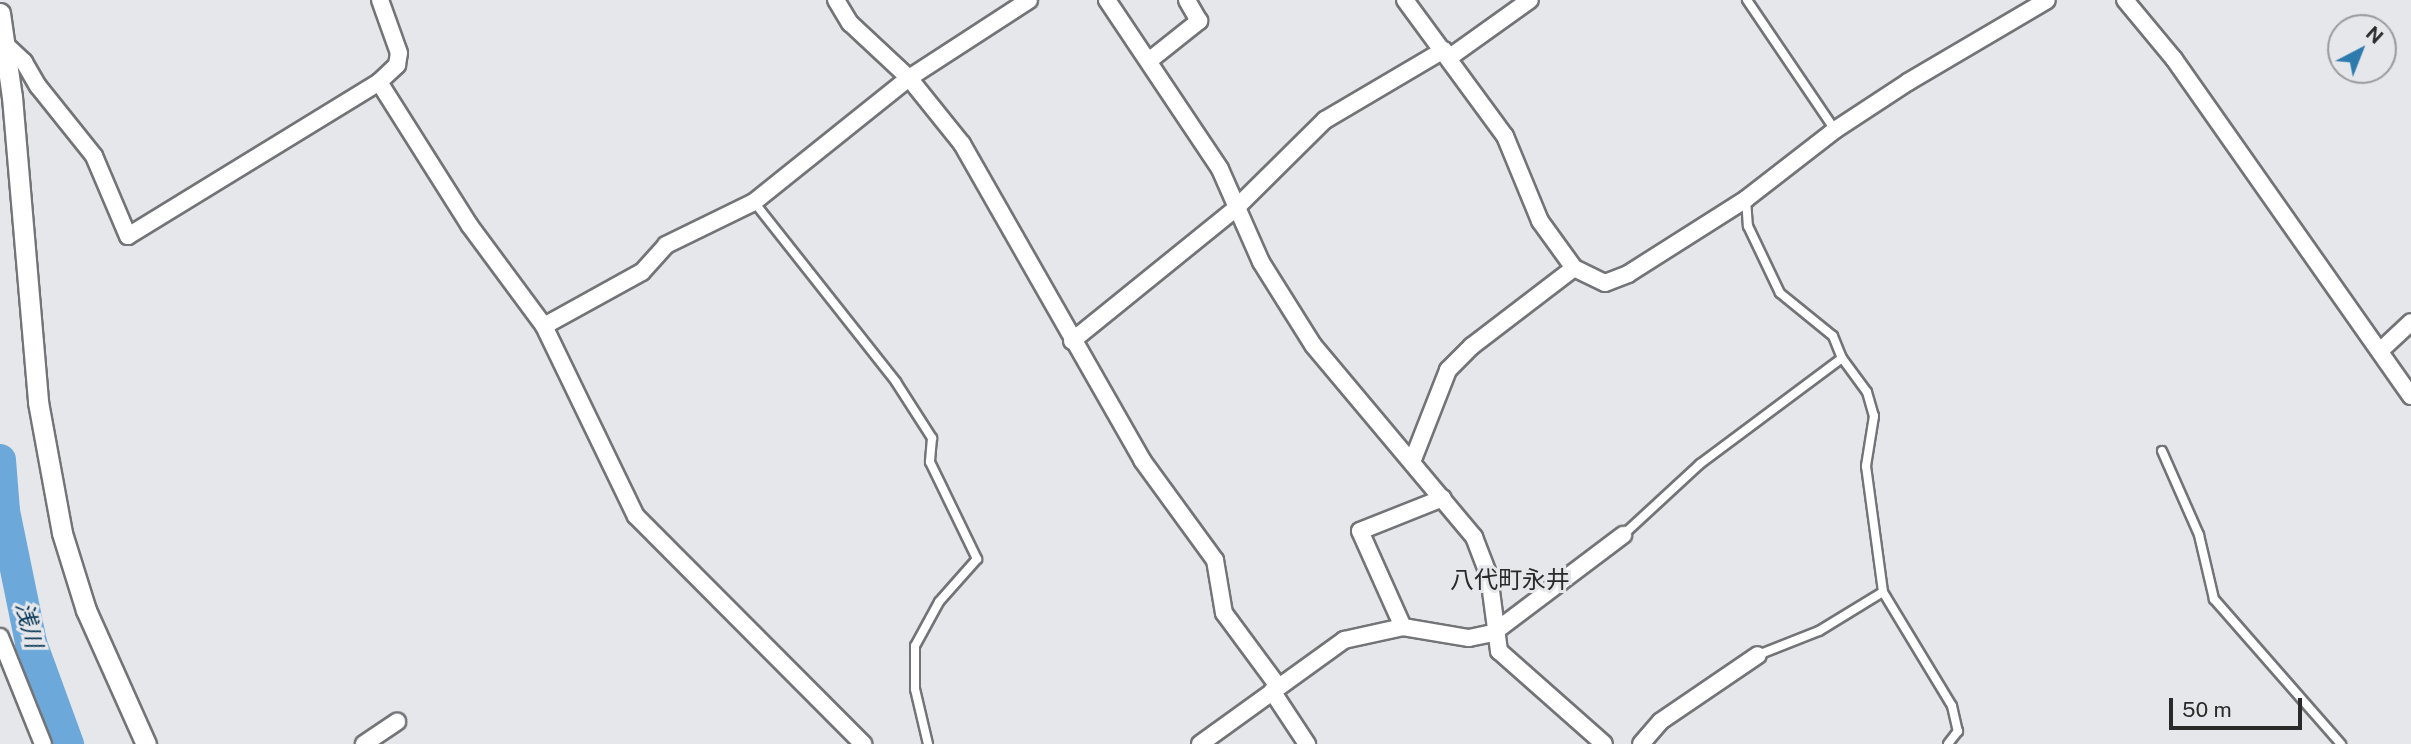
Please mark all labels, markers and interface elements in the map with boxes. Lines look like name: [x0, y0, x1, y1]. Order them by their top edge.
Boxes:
north arrow: [2327, 14, 2397, 84]
text: N: [2362, 22, 2388, 48]
district label: 八代町永井: [1450, 566, 1570, 594]
water label: 浅川: [10, 599, 48, 651]
scale bar: [2173, 684, 2306, 728]
text: 50 m: [2182, 697, 2232, 722]

